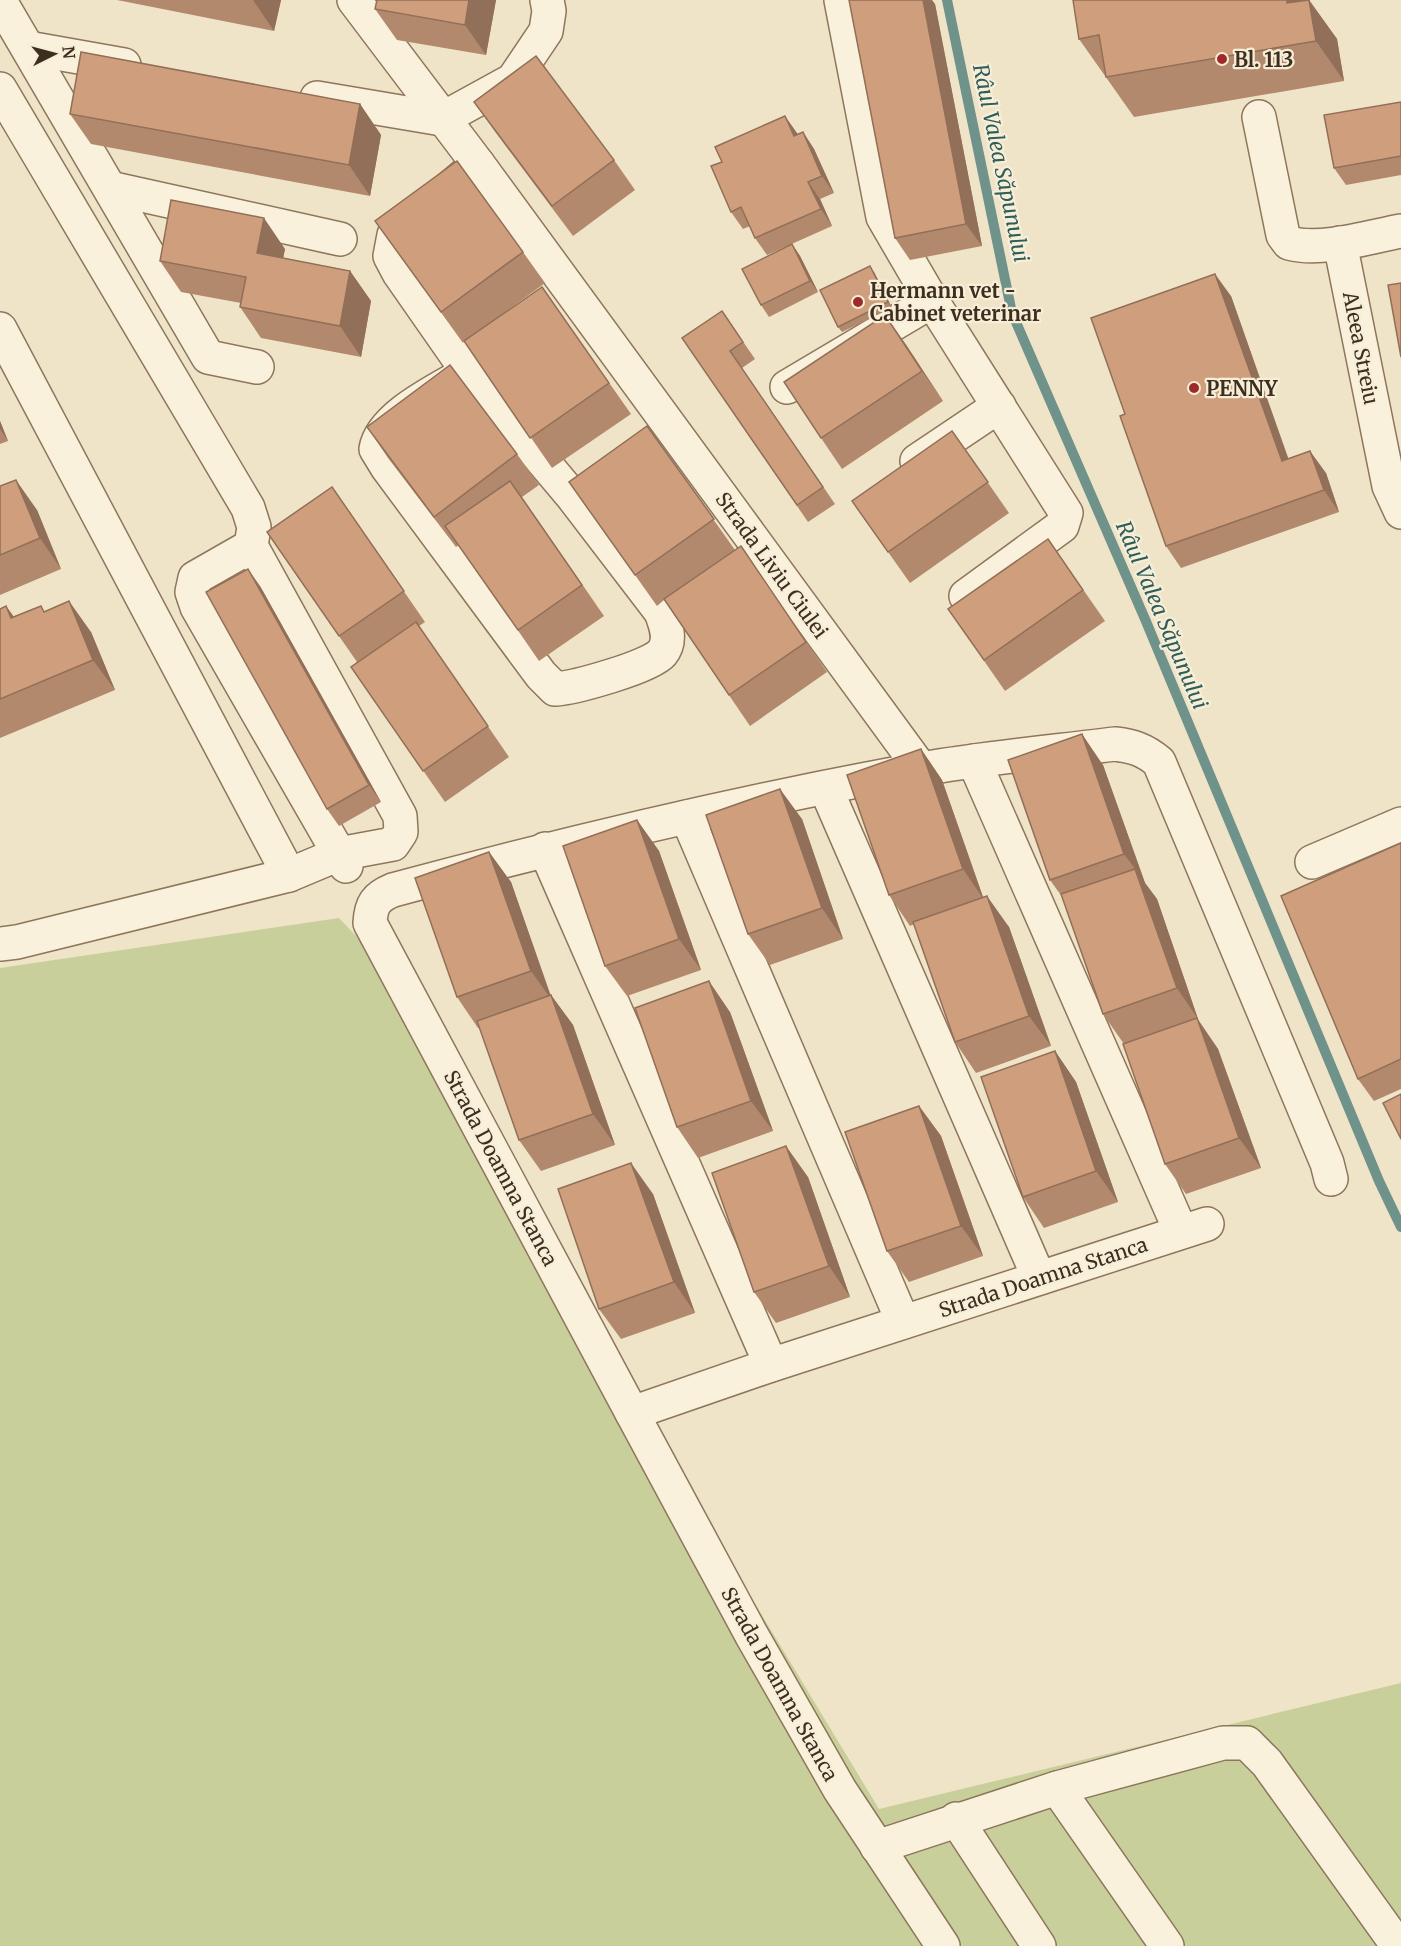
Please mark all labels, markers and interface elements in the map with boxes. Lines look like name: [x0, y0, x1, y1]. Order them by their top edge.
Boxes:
north arrow: [24, 24, 84, 84]
text: N: [58, 45, 80, 60]
place label: Bl. 113: [1234, 47, 1293, 72]
marker: Bl. 113: [1215, 52, 1229, 66]
water label: Râul Valea Săpunului: [967, 61, 1035, 265]
place label: Hermann vet - Cabinet veterinar: [870, 278, 1041, 326]
street label: Aleea Streiu: [1338, 288, 1384, 407]
marker: Hermann vet - Cabinet veterinar: [851, 295, 865, 309]
place label: PENNY: [1206, 376, 1279, 401]
marker: PENNY: [1187, 381, 1201, 395]
street label: Strada Liviu Ciulei: [710, 487, 834, 643]
water label: Râul Valea Săpunului: [1110, 517, 1214, 713]
street label: Strada Doamna Stanca: [439, 1066, 563, 1270]
street label: Strada Doamna Stanca: [935, 1231, 1151, 1323]
street label: Strada Doamna Stanca: [716, 1583, 844, 1786]

